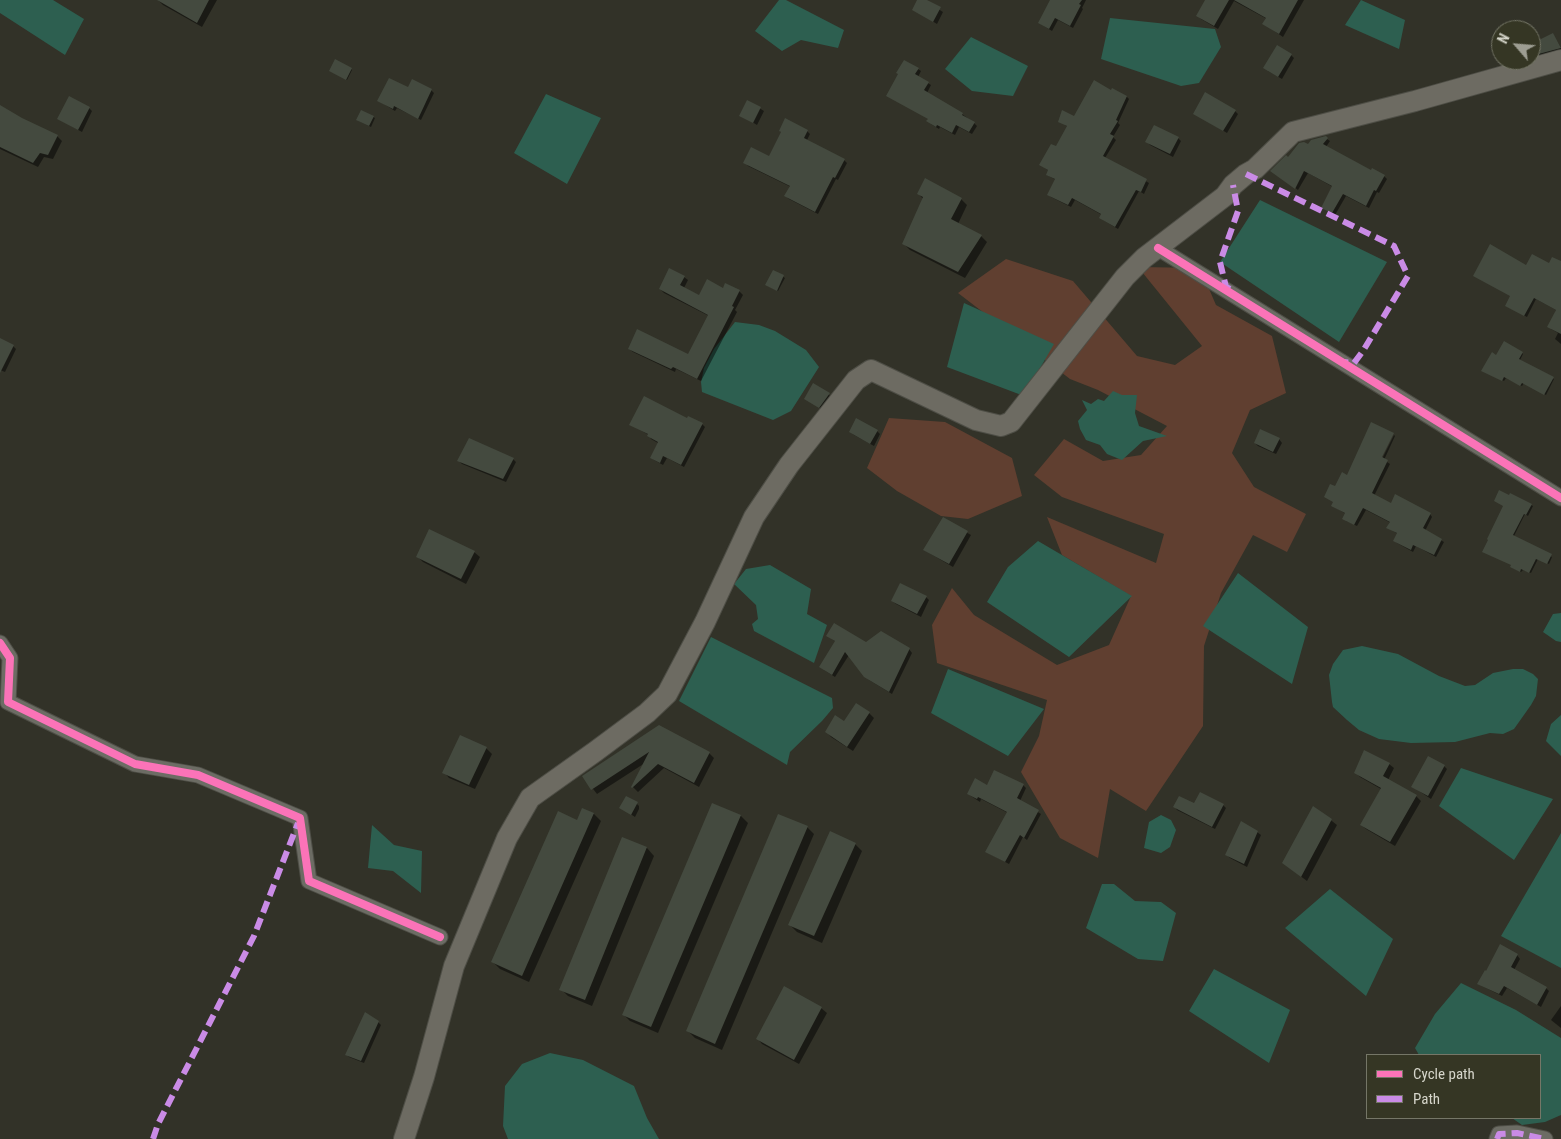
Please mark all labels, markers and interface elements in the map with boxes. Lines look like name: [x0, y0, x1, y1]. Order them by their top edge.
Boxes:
north arrow: [1491, 20, 1541, 70]
text: N: [1494, 31, 1513, 46]
legend: [1366, 1054, 1541, 1119]
text: Cycle path: [1413, 1065, 1475, 1083]
text: Path: [1413, 1090, 1440, 1108]

